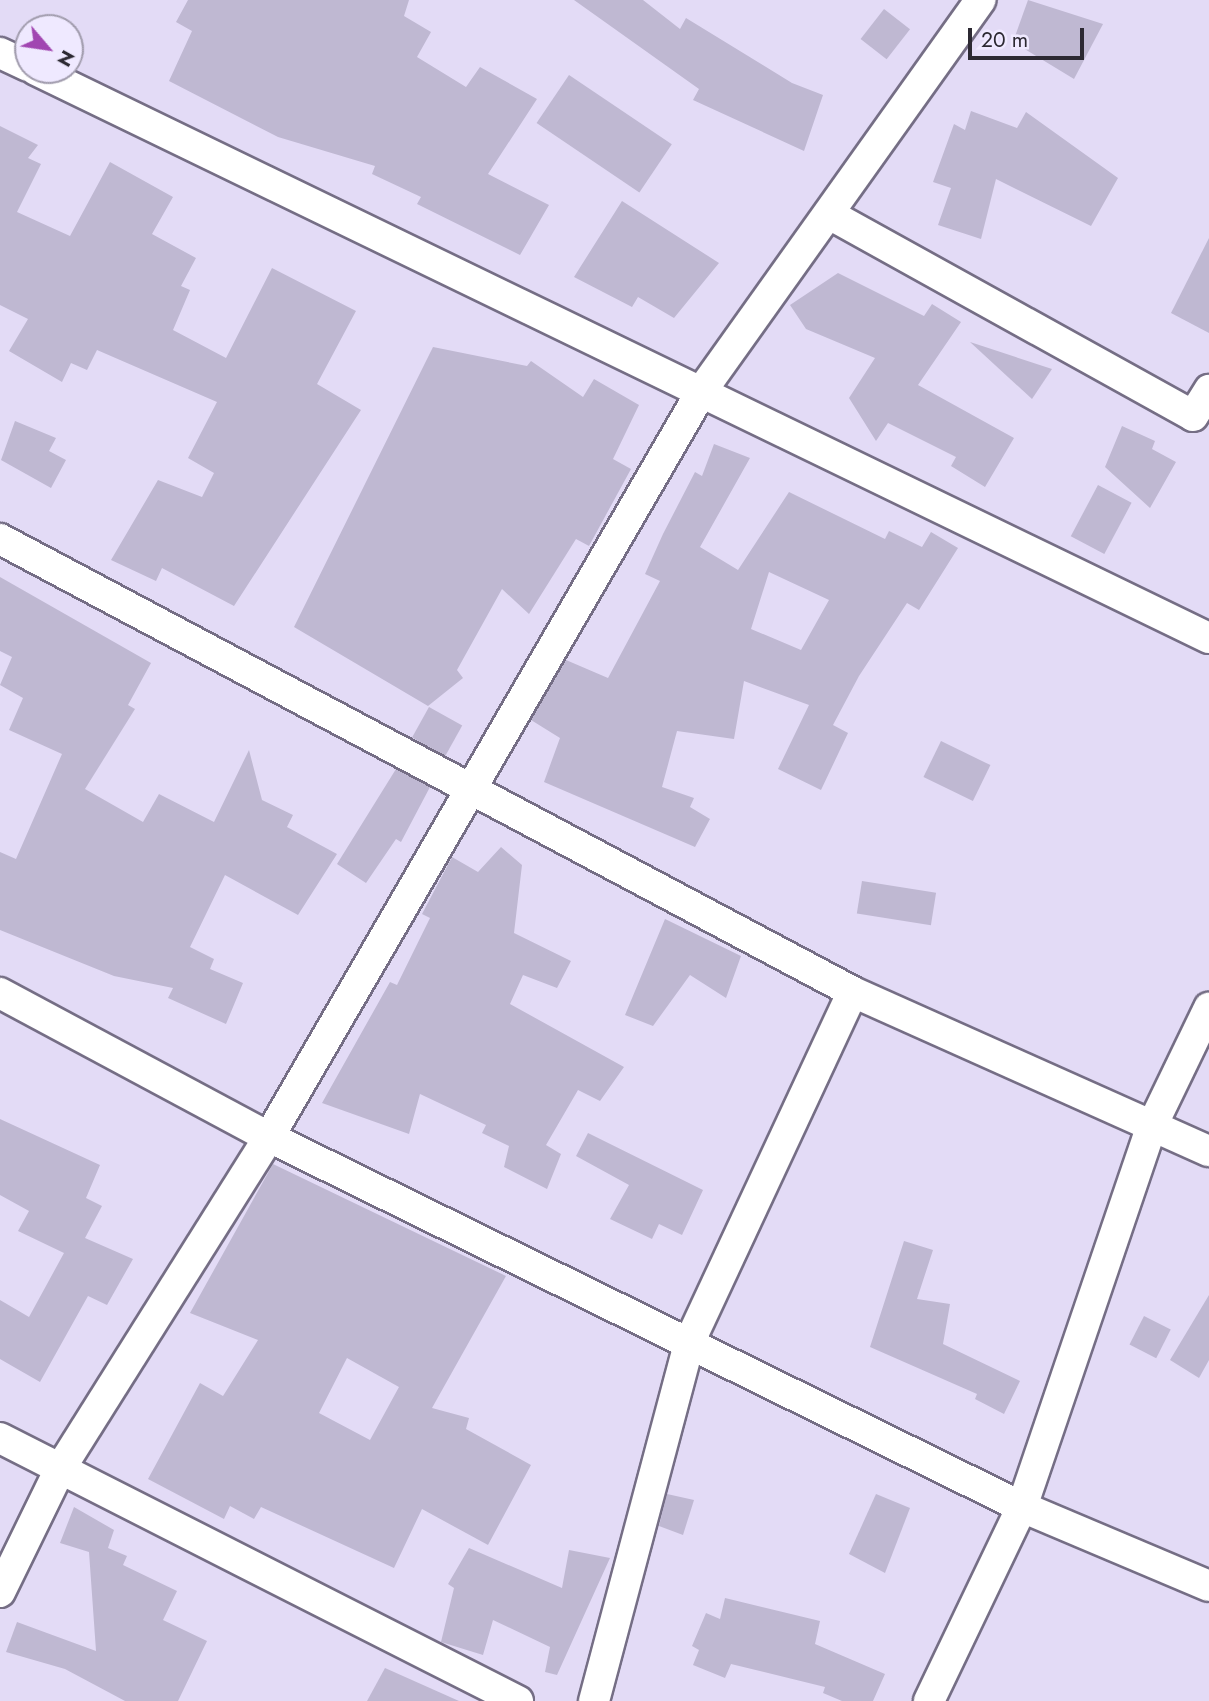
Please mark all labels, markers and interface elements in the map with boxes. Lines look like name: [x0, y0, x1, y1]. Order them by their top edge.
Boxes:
north arrow: [14, 14, 84, 84]
scale bar: [971, 14, 1086, 58]
text: 20 m: [981, 25, 1028, 55]
text: N: [51, 45, 82, 72]

